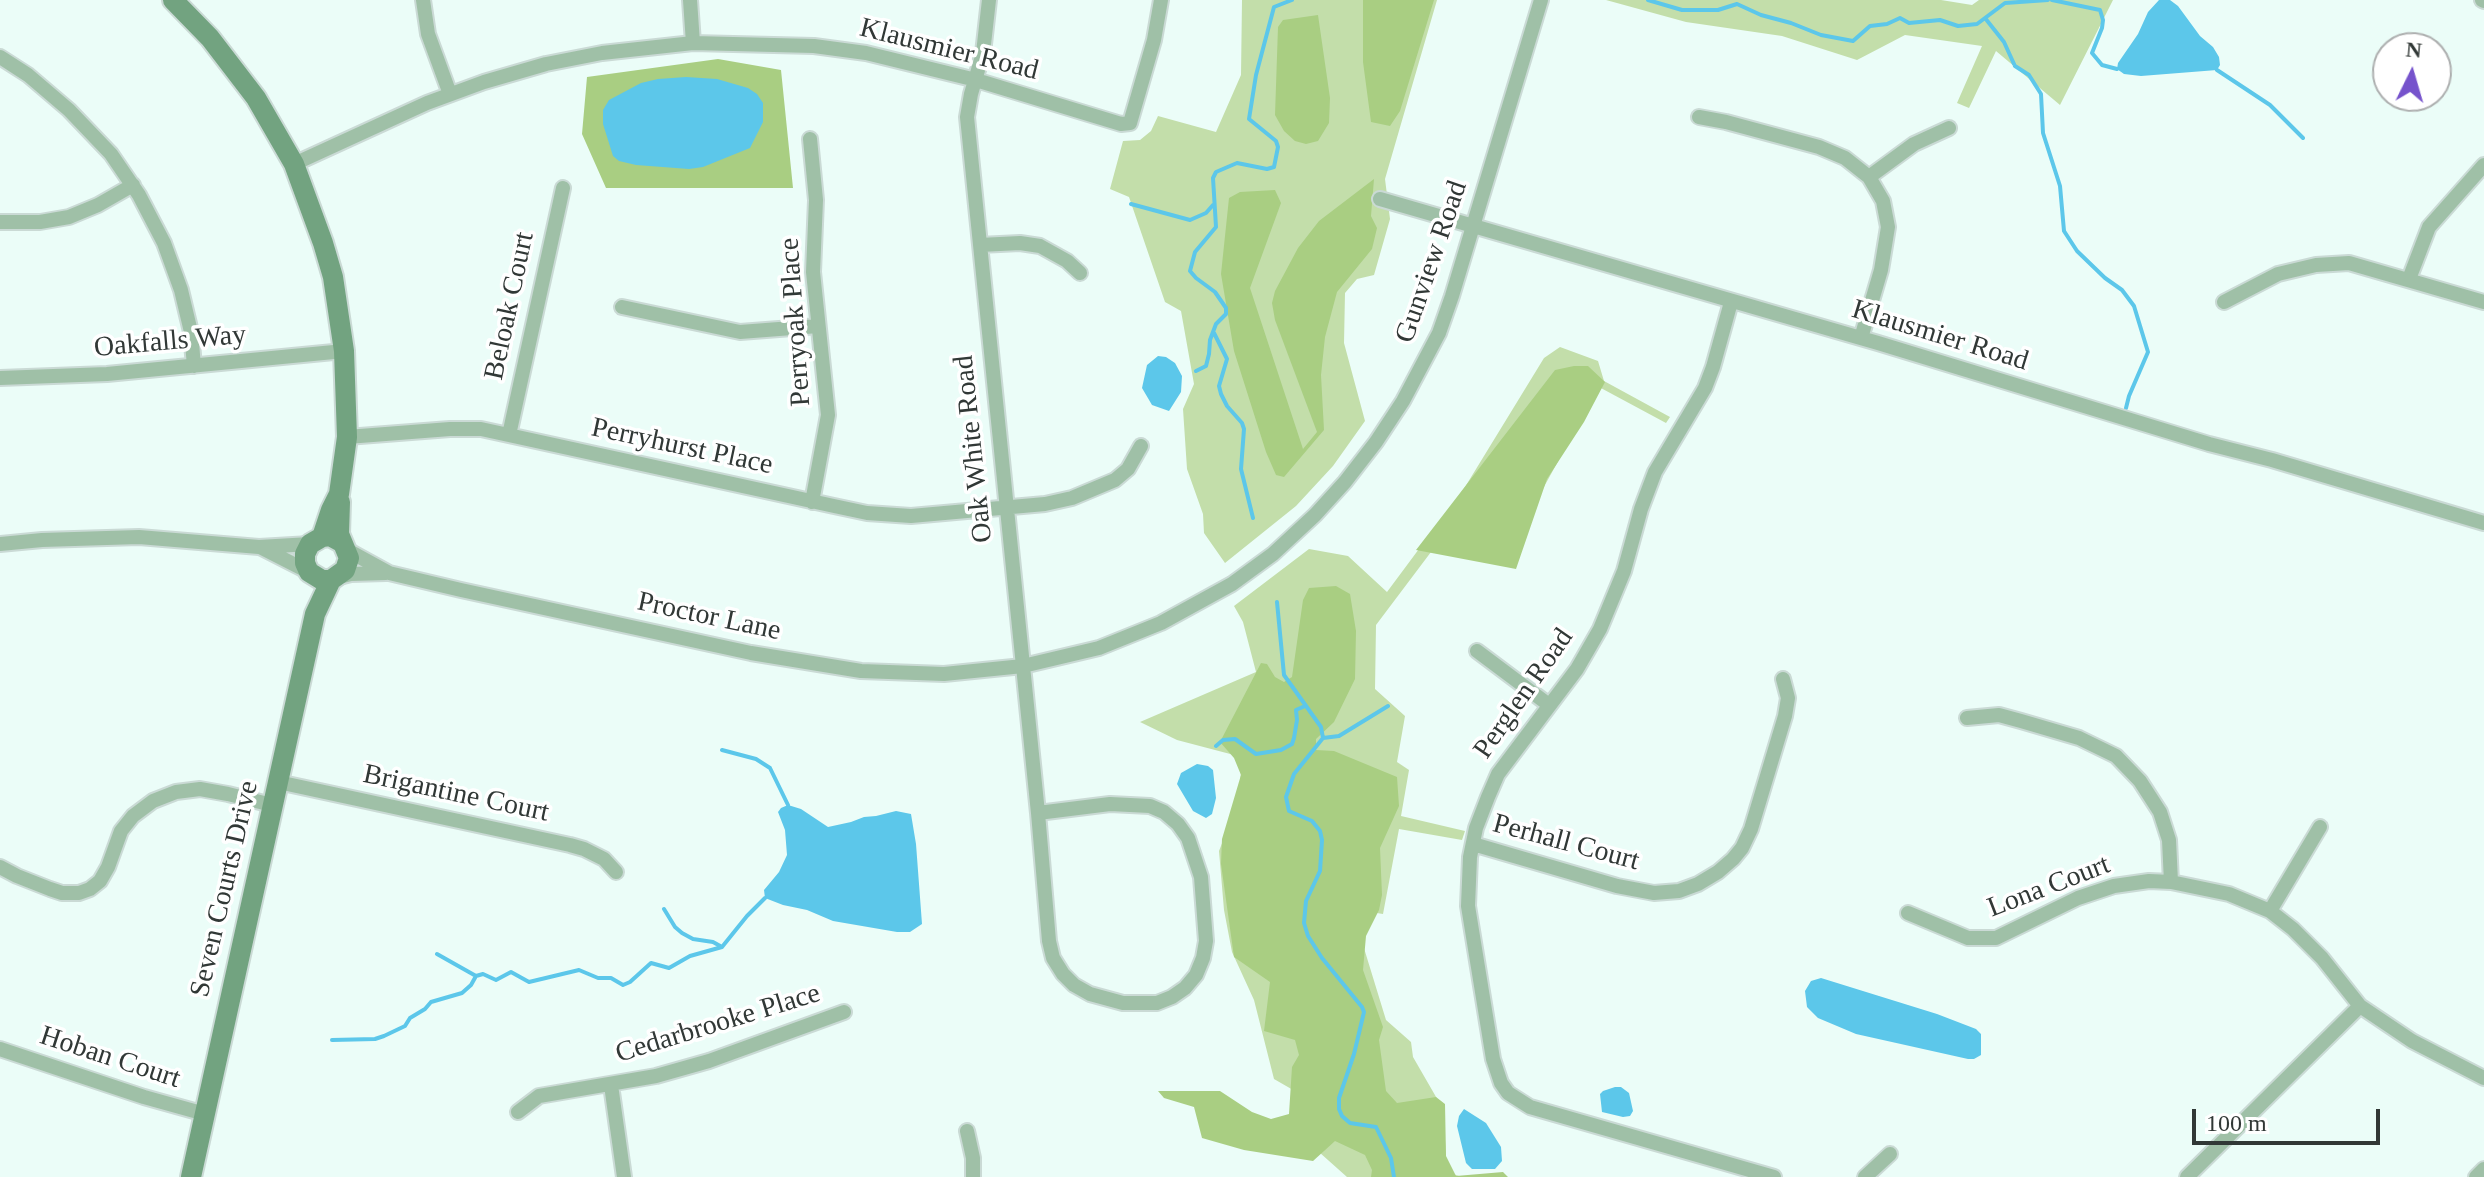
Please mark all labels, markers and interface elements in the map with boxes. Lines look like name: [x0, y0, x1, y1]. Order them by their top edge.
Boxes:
street label: Klausmier Road: [856, 12, 1042, 88]
north arrow: [2372, 32, 2452, 112]
text: N: [2405, 36, 2423, 63]
street label: Gunview Road: [1389, 177, 1475, 347]
street label: Beloak Court: [478, 229, 542, 383]
street label: Perryoak Place: [773, 237, 819, 407]
street label: Klausmier Road: [1848, 293, 2032, 379]
street label: Oakfalls Way: [93, 319, 247, 365]
street label: Oak White Road: [947, 354, 1001, 544]
street label: Perryhurst Place: [588, 411, 776, 483]
street label: Proctor Lane: [634, 585, 784, 649]
street label: Perglen Road: [1467, 622, 1581, 766]
street label: Brigantine Court: [360, 758, 552, 830]
street label: Seven Courts Drive: [184, 778, 266, 1000]
street label: Perhall Court: [1489, 807, 1643, 879]
street label: Lona Court: [1983, 848, 2115, 926]
street label: Cedarbrooke Place: [612, 977, 824, 1071]
street label: Hoban Court: [36, 1020, 184, 1096]
scale bar: [2196, 1093, 2384, 1143]
text: 100 m: [2206, 1110, 2267, 1136]

